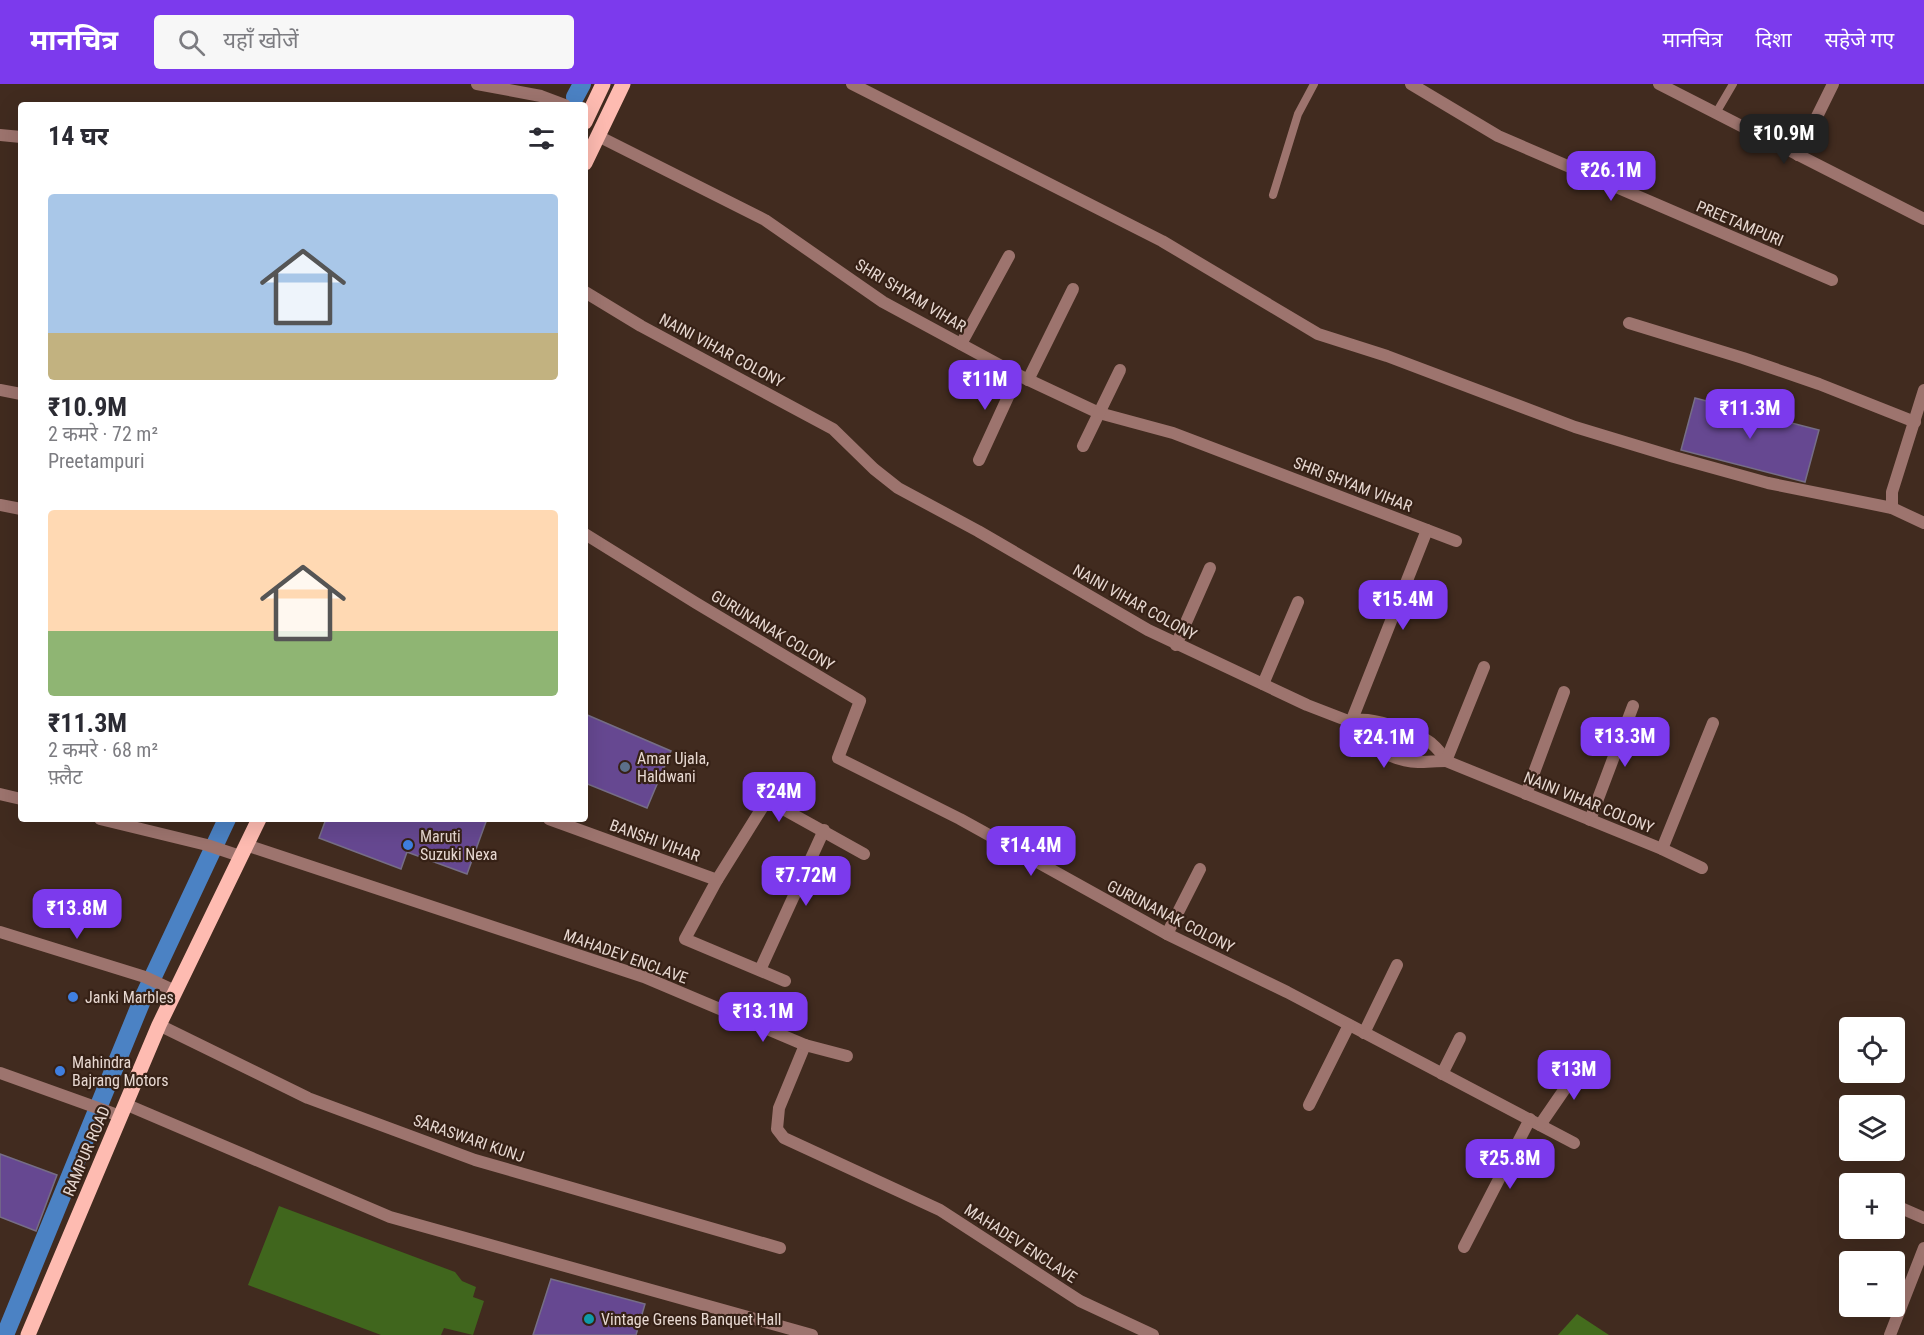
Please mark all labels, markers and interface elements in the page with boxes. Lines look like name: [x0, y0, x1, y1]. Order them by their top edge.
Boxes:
search box: [154, 15, 574, 69]
text: मानचित्र: [30, 24, 118, 57]
icon: search: [175, 26, 208, 59]
text: यहाँ खोजें: [223, 28, 298, 53]
text: मानचित्र: [1662, 28, 1723, 52]
text: दिशा: [1756, 28, 1792, 52]
text: सहेजे गए: [1825, 28, 1894, 52]
pin: ₹10.9M: [1735, 114, 1833, 165]
text: 14 घर: [48, 121, 109, 151]
text: ₹10.9M: [1754, 121, 1814, 145]
icon: filters: [525, 122, 558, 155]
pin: ₹26.1M: [1562, 151, 1660, 202]
text: ₹26.1M: [1581, 158, 1641, 182]
street label: PREETAMPURI: [1693, 197, 1786, 250]
icon: home: [249, 233, 357, 341]
street label: SHRI SHYAM VIHAR: [852, 255, 970, 336]
street label: NAINI VIHAR COLONY: [656, 309, 788, 392]
pin: ₹11M: [949, 360, 1021, 411]
text: ₹11M: [963, 367, 1007, 391]
pin: ₹11.3M: [1701, 389, 1799, 440]
text: ₹10.9M: [48, 392, 127, 422]
text: ₹11.3M: [1720, 396, 1780, 420]
text: 2 कमरे · 72 m²: [48, 422, 158, 446]
text: Preetampuri: [48, 449, 145, 473]
street label: SHRI SHYAM VIHAR: [1291, 453, 1415, 516]
icon: home: [249, 549, 357, 657]
street label: NAINI VIHAR COLONY: [1069, 560, 1201, 645]
pin: ₹15.4M: [1354, 580, 1452, 631]
street label: GURUNANAK COLONY: [708, 586, 838, 675]
text: ₹15.4M: [1373, 587, 1433, 611]
text: ₹11.3M: [48, 708, 127, 738]
pin: ₹13.3M: [1576, 717, 1674, 768]
pin: ₹24.1M: [1335, 718, 1433, 769]
text: ₹13.3M: [1595, 724, 1655, 748]
text: ₹24.1M: [1354, 725, 1414, 749]
text: 2 कमरे · 68 m²: [48, 738, 158, 762]
place label: Amar Ujala, Haldwani: [637, 749, 709, 786]
marker: Amar Ujala, Haldwani: [618, 760, 632, 774]
text: फ़्लैट: [48, 765, 83, 789]
street label: NAINI VIHAR COLONY: [1521, 768, 1657, 837]
pin: ₹24M: [743, 772, 815, 823]
text: ₹24M: [757, 779, 801, 803]
street label: BANSHI VIHAR: [607, 815, 703, 866]
pin: ₹14.4M: [982, 826, 1080, 877]
place label: Maruti Suzuki Nexa: [420, 827, 497, 864]
text: ₹14.4M: [1001, 833, 1061, 857]
marker: Maruti Suzuki Nexa: [401, 838, 415, 852]
pin: ₹7.72M: [757, 856, 855, 907]
text: ₹7.72M: [776, 863, 836, 887]
street label: GURUNANAK COLONY: [1104, 876, 1238, 957]
pin: ₹13.8M: [28, 889, 126, 940]
text: ₹13.8M: [47, 896, 107, 920]
street label: MAHADEV ENCLAVE: [561, 925, 690, 988]
place label: Janki Marbles: [85, 988, 174, 1007]
marker: Janki Marbles: [66, 990, 80, 1004]
pin: ₹13.1M: [714, 992, 812, 1043]
text: ₹13.1M: [733, 999, 793, 1023]
map controls: [1839, 1017, 1905, 1317]
button: locate: [1839, 1017, 1905, 1083]
pin: ₹13M: [1538, 1050, 1610, 1101]
place label: Mahindra Bajrang Motors: [72, 1053, 168, 1090]
text: ₹13M: [1552, 1057, 1596, 1081]
marker: Mahindra Bajrang Motors: [53, 1064, 67, 1078]
button: layers: [1839, 1095, 1905, 1161]
street label: RAMPUR ROAD: [59, 1103, 114, 1199]
street label: SARASWARI KUNJ: [411, 1111, 527, 1166]
pin: ₹25.8M: [1461, 1139, 1559, 1190]
text: ₹25.8M: [1480, 1146, 1540, 1170]
button: +: [1839, 1173, 1905, 1239]
street label: MAHADEV ENCLAVE: [961, 1200, 1081, 1287]
button: −: [1839, 1251, 1905, 1317]
place label: Vintage Greens Banquet Hall: [601, 1310, 781, 1329]
marker: Vintage Greens Banquet Hall: [582, 1312, 596, 1326]

